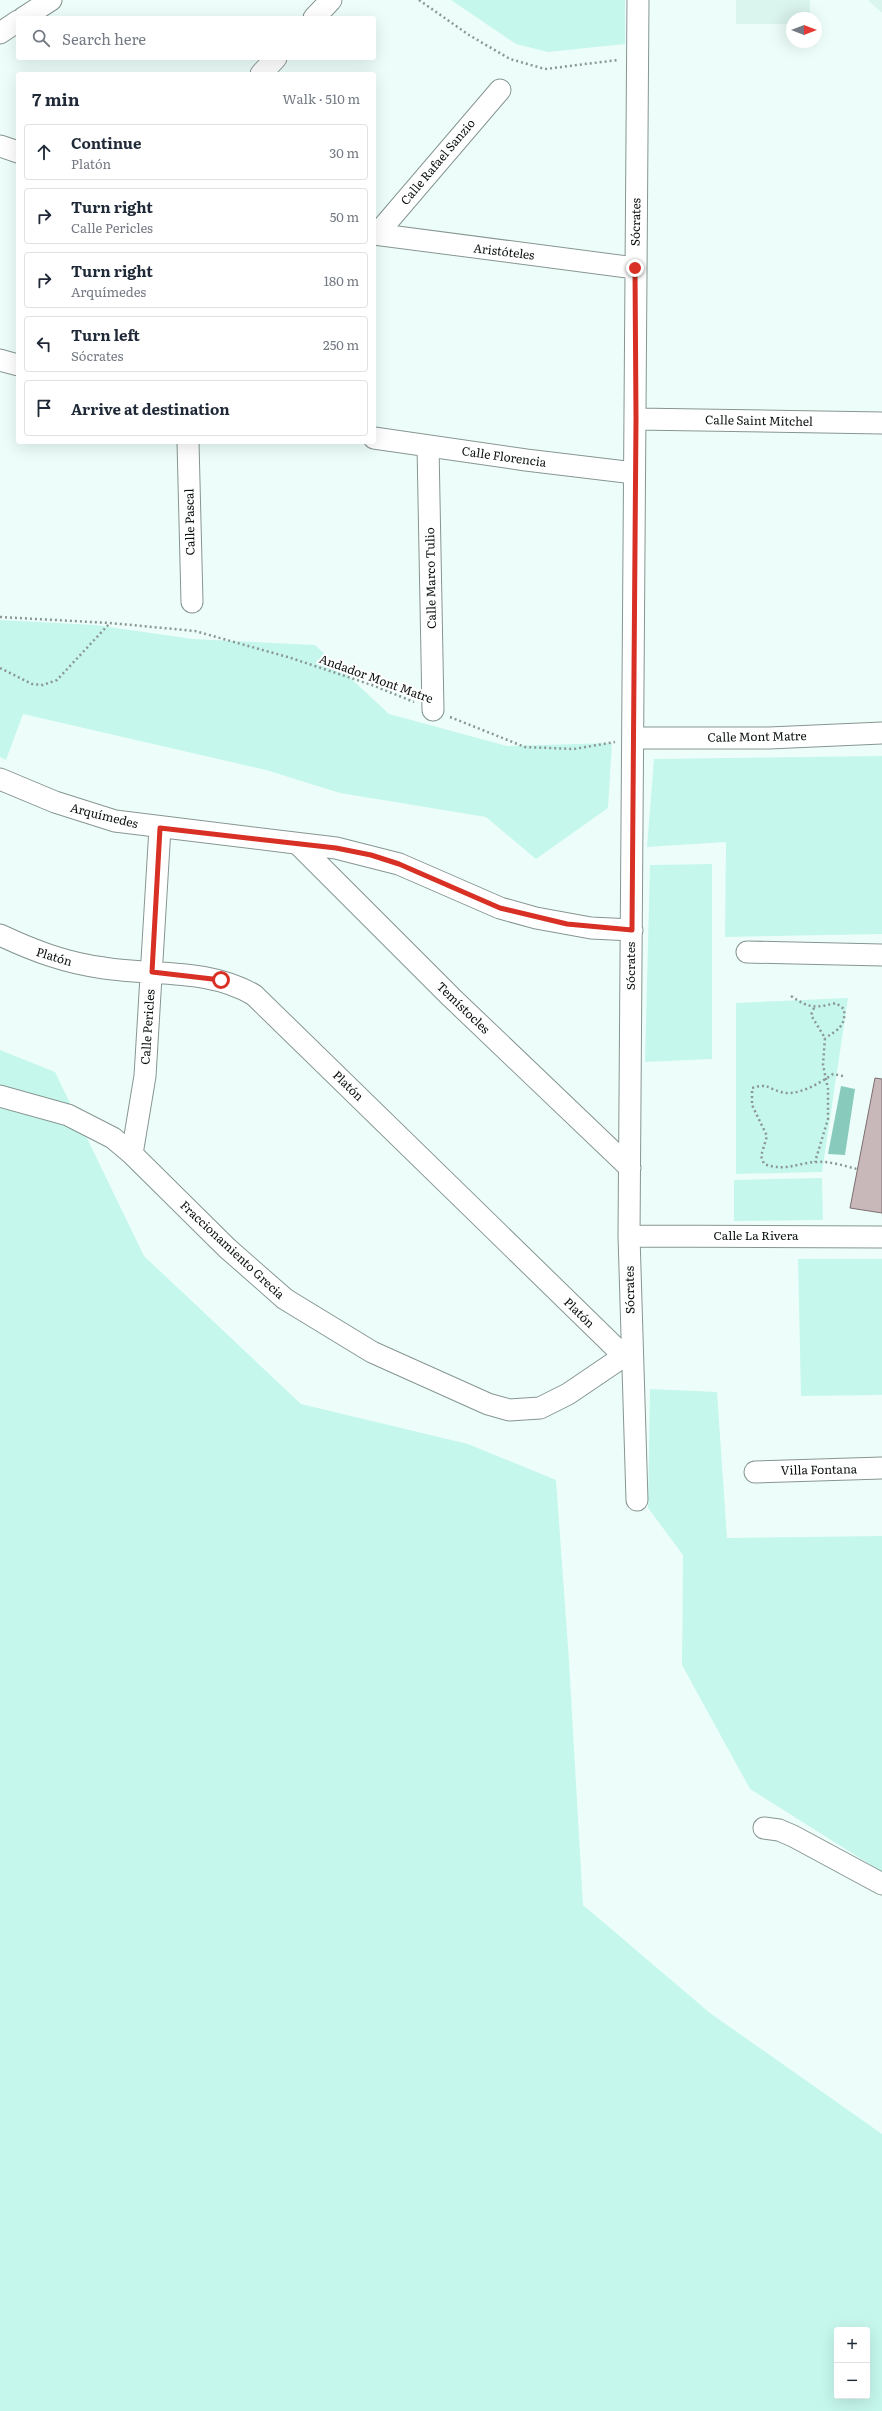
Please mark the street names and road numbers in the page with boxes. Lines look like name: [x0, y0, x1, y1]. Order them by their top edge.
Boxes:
street label: Calle Rafael Sanzio: [396, 114, 479, 208]
street label: Sócrates: [626, 197, 644, 246]
street label: Aristóteles: [473, 238, 536, 264]
street label: Calle Saint Mitchel: [705, 410, 813, 430]
street label: Calle Florencia: [461, 441, 548, 471]
street label: Calle Pascal: [179, 488, 199, 556]
street label: Calle Marco Tulio: [420, 527, 440, 629]
street label: Andador Mont Matre: [317, 649, 436, 707]
street label: Calle Mont Matre: [707, 726, 807, 746]
street label: Arquímedes: [68, 798, 141, 832]
street label: Sócrates: [621, 941, 639, 990]
street label: Platón: [34, 942, 75, 970]
street label: Temístocles: [433, 977, 495, 1038]
street label: Calle Pericles: [135, 988, 159, 1065]
street label: Platón: [329, 1066, 368, 1105]
street label: Fraccionamiento Grecia: [176, 1196, 289, 1303]
street label: Calle La Rivera: [713, 1226, 799, 1244]
street label: Sócrates: [620, 1265, 638, 1314]
street label: Platón: [560, 1293, 599, 1332]
street label: Villa Fontana: [781, 1459, 858, 1479]

